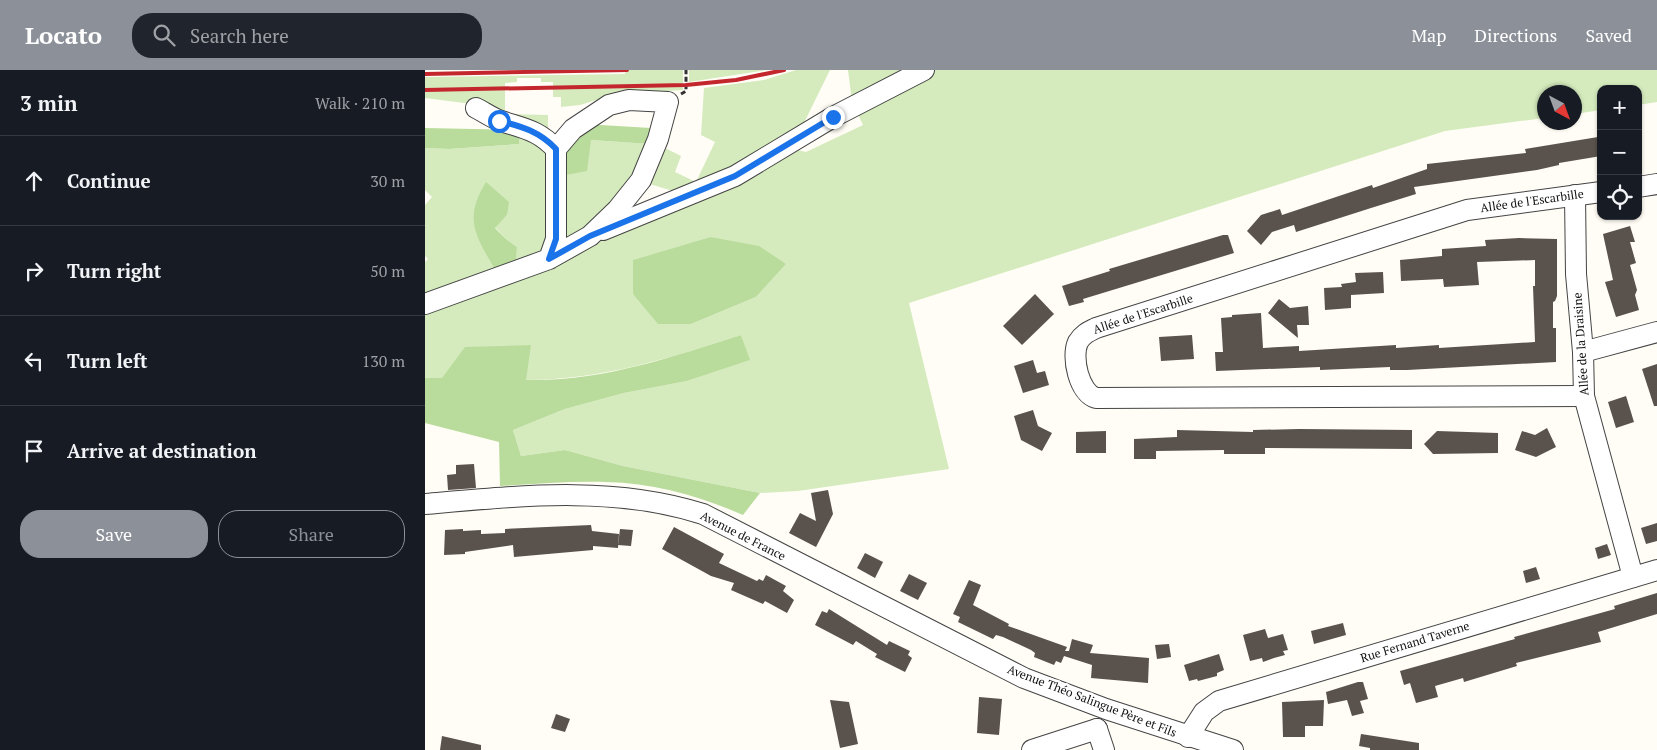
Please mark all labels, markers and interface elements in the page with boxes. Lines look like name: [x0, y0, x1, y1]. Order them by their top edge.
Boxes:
search box: [132, 13, 482, 58]
text: Locato: [25, 19, 102, 51]
icon: search: [150, 21, 178, 49]
text: Search here: [190, 23, 289, 48]
text: Map: [1411, 23, 1446, 47]
text: Directions: [1474, 23, 1557, 47]
text: Saved: [1585, 23, 1632, 47]
north arrow: [1537, 85, 1582, 130]
map controls: [1597, 85, 1642, 220]
button: +: [1597, 85, 1642, 130]
text: 3 min: [20, 89, 77, 117]
text: Walk · 210 m: [315, 92, 405, 114]
route end: [822, 106, 845, 129]
route start: [488, 110, 511, 133]
button: −: [1597, 130, 1642, 175]
icon: ahead: [20, 167, 48, 195]
text: Continue: [67, 168, 151, 193]
text: 30 m: [370, 170, 405, 192]
button: locate: [1597, 175, 1642, 220]
street label: Allée de l'Escarbille: [1479, 186, 1585, 215]
icon: right: [20, 257, 48, 285]
text: Turn right: [67, 258, 161, 283]
text: 50 m: [370, 260, 405, 282]
street label: Allée de l'Escarbille: [1091, 290, 1195, 337]
street label: Allée de la Draisine: [1569, 292, 1592, 396]
icon: left: [20, 347, 48, 375]
text: Turn left: [67, 348, 148, 373]
text: 130 m: [362, 350, 405, 372]
icon: arrive: [20, 437, 48, 465]
text: Arrive at destination: [67, 438, 256, 463]
street label: Avenue de France: [698, 508, 788, 563]
button: Save: [20, 510, 208, 558]
button: Share: [218, 510, 405, 558]
street label: Rue Fernand Taverne: [1358, 618, 1471, 665]
street label: Avenue Théo Salingue Père et Fils: [1005, 661, 1179, 740]

